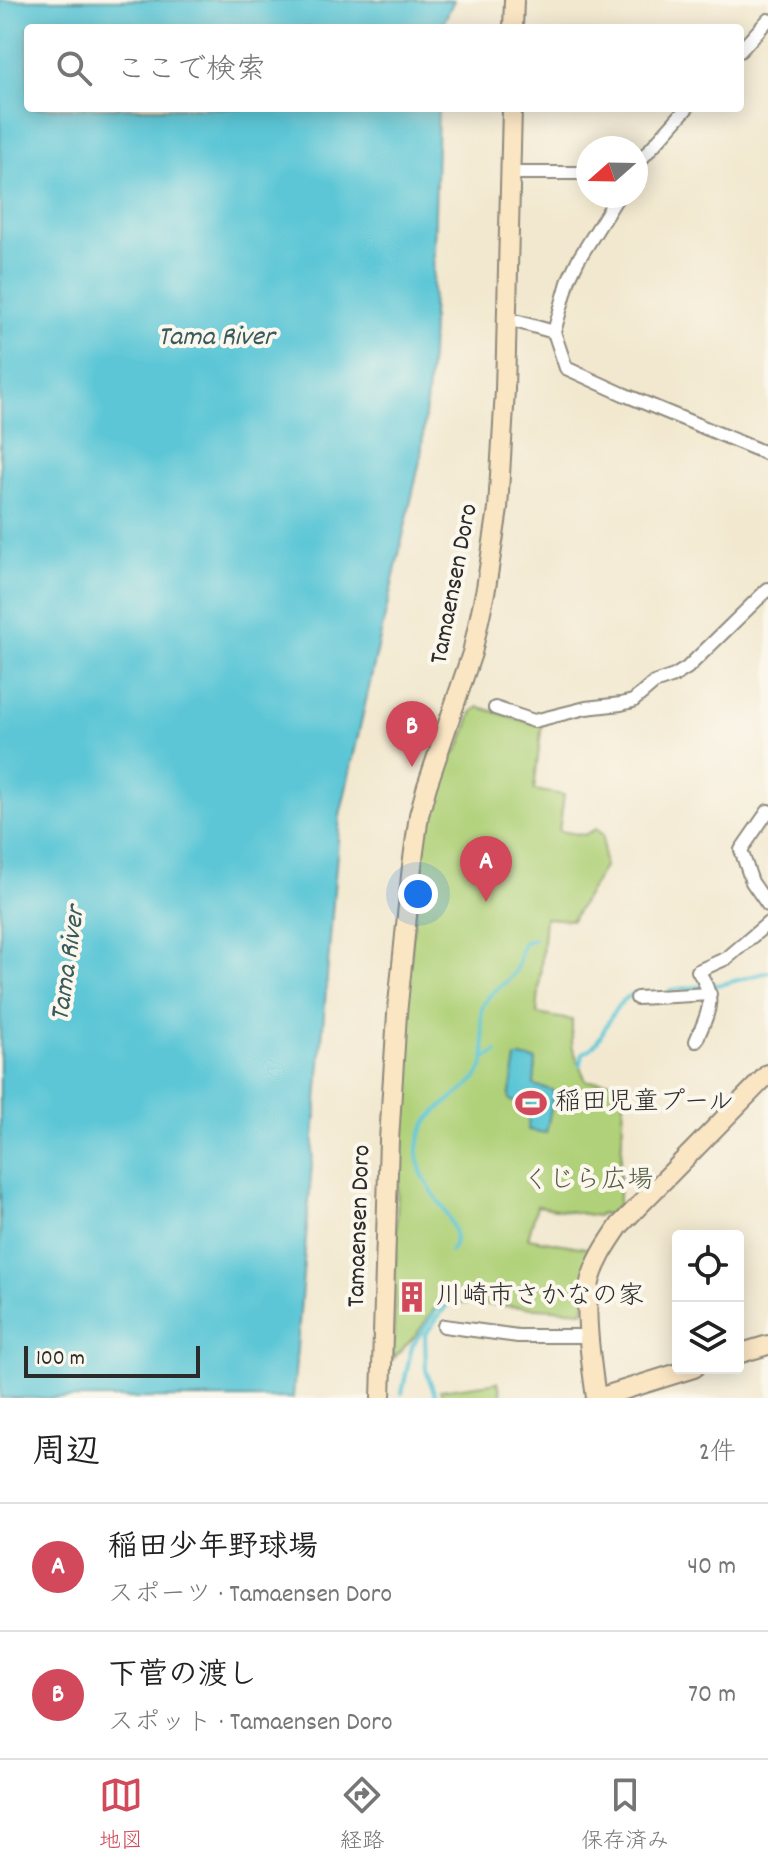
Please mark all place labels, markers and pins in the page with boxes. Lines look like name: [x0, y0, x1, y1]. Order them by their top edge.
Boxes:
pin: B: [386, 701, 438, 767]
pin: A: [460, 836, 512, 902]
place label: 稲田児童プール: [555, 1085, 734, 1122]
sports icon: 稲田児童プール: [514, 1086, 548, 1120]
place label: 川崎市さかなの家: [436, 1279, 644, 1316]
building icon: 川崎市さかなの家: [395, 1280, 429, 1314]

